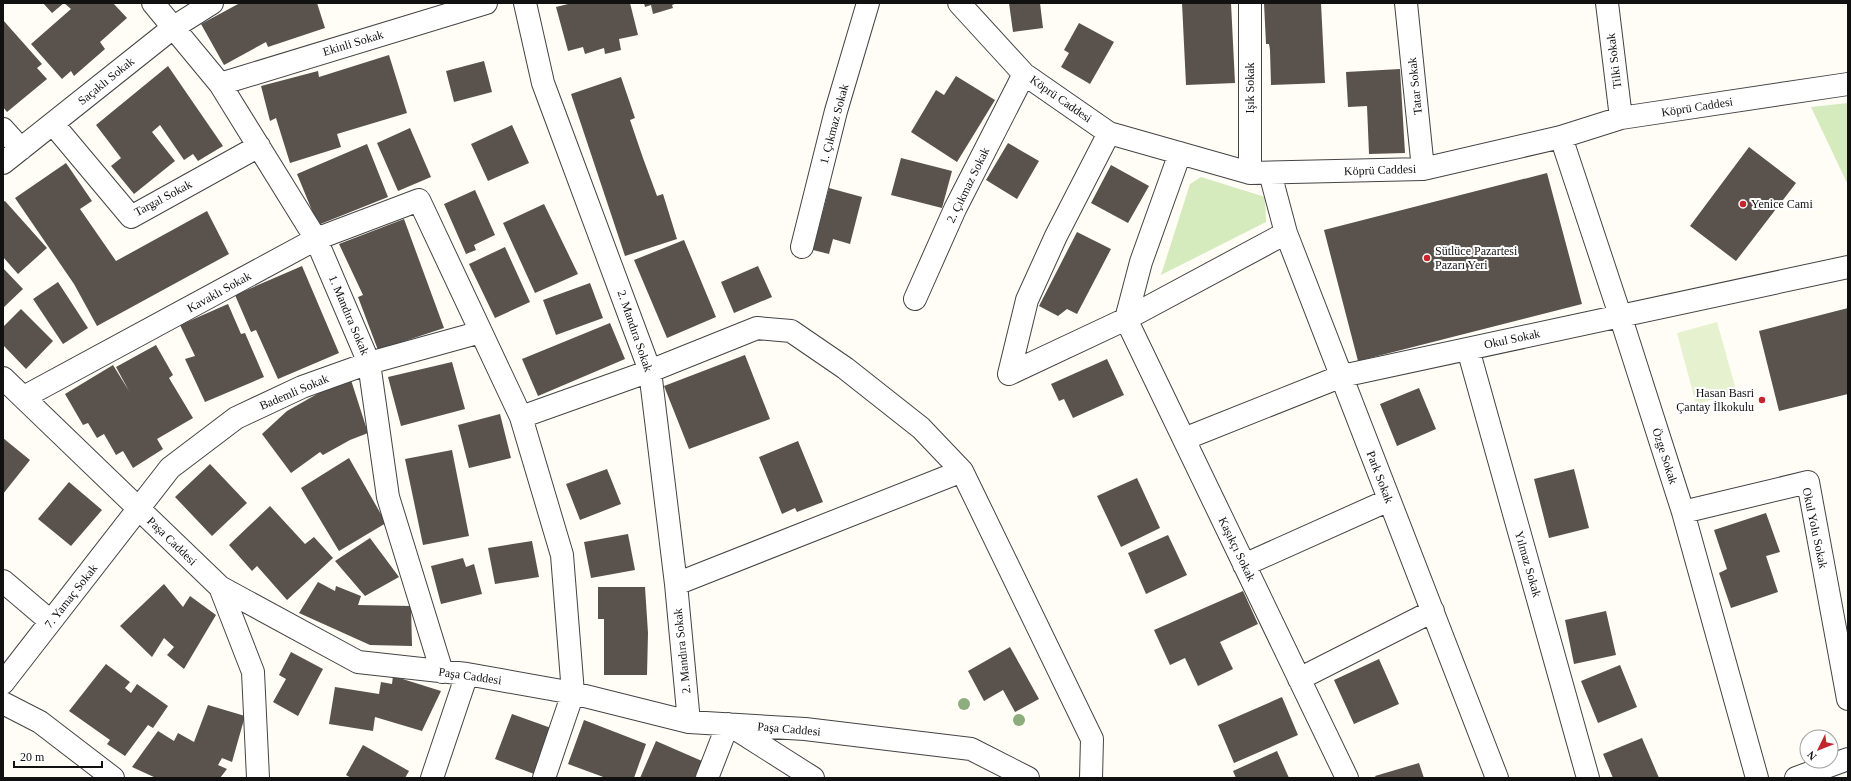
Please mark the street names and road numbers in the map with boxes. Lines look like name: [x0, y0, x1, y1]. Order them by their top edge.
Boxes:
street label: Ekinli Sokak: [321, 27, 385, 59]
street label: Tilki Sokak: [1604, 32, 1624, 90]
street label: Saçaklı Sokak: [75, 54, 137, 108]
street label: Tatar Sokak: [1405, 57, 1425, 115]
street label: Işık Sokak: [1243, 63, 1257, 114]
street label: Köprü Caddesi: [1027, 73, 1095, 126]
street label: 1. Çıkmaz Sokak: [817, 82, 851, 166]
street label: Köprü Caddesi: [1660, 94, 1734, 120]
street label: 2. Çıkmaz Sokak: [944, 145, 992, 225]
street label: Köprü Caddesi: [1344, 162, 1417, 178]
street label: Targal Sokak: [132, 177, 194, 219]
street label: Kavaklı Sokak: [185, 269, 253, 315]
street label: 1. Mandıra Sokak: [326, 273, 372, 357]
street label: 2. Mandıra Sokak: [614, 288, 656, 374]
street label: Okul Sokak: [1483, 326, 1541, 352]
street label: Bademli Sokak: [257, 371, 331, 413]
street label: Özge Sokak: [1649, 426, 1681, 486]
street label: Park Sokak: [1364, 449, 1396, 505]
street label: Okul Yolu Sokak: [1800, 486, 1830, 570]
street label: Paşa Caddesi: [144, 514, 200, 569]
street label: Kaşıkçı Sokak: [1215, 515, 1259, 583]
street label: Yılmaz Sokak: [1512, 529, 1544, 599]
street label: 7. Yamaç Sokak: [42, 561, 100, 631]
street label: 2. Mandıra Sokak: [671, 608, 693, 694]
street label: Paşa Caddesi: [438, 665, 503, 687]
street label: Paşa Caddesi: [757, 719, 822, 739]

